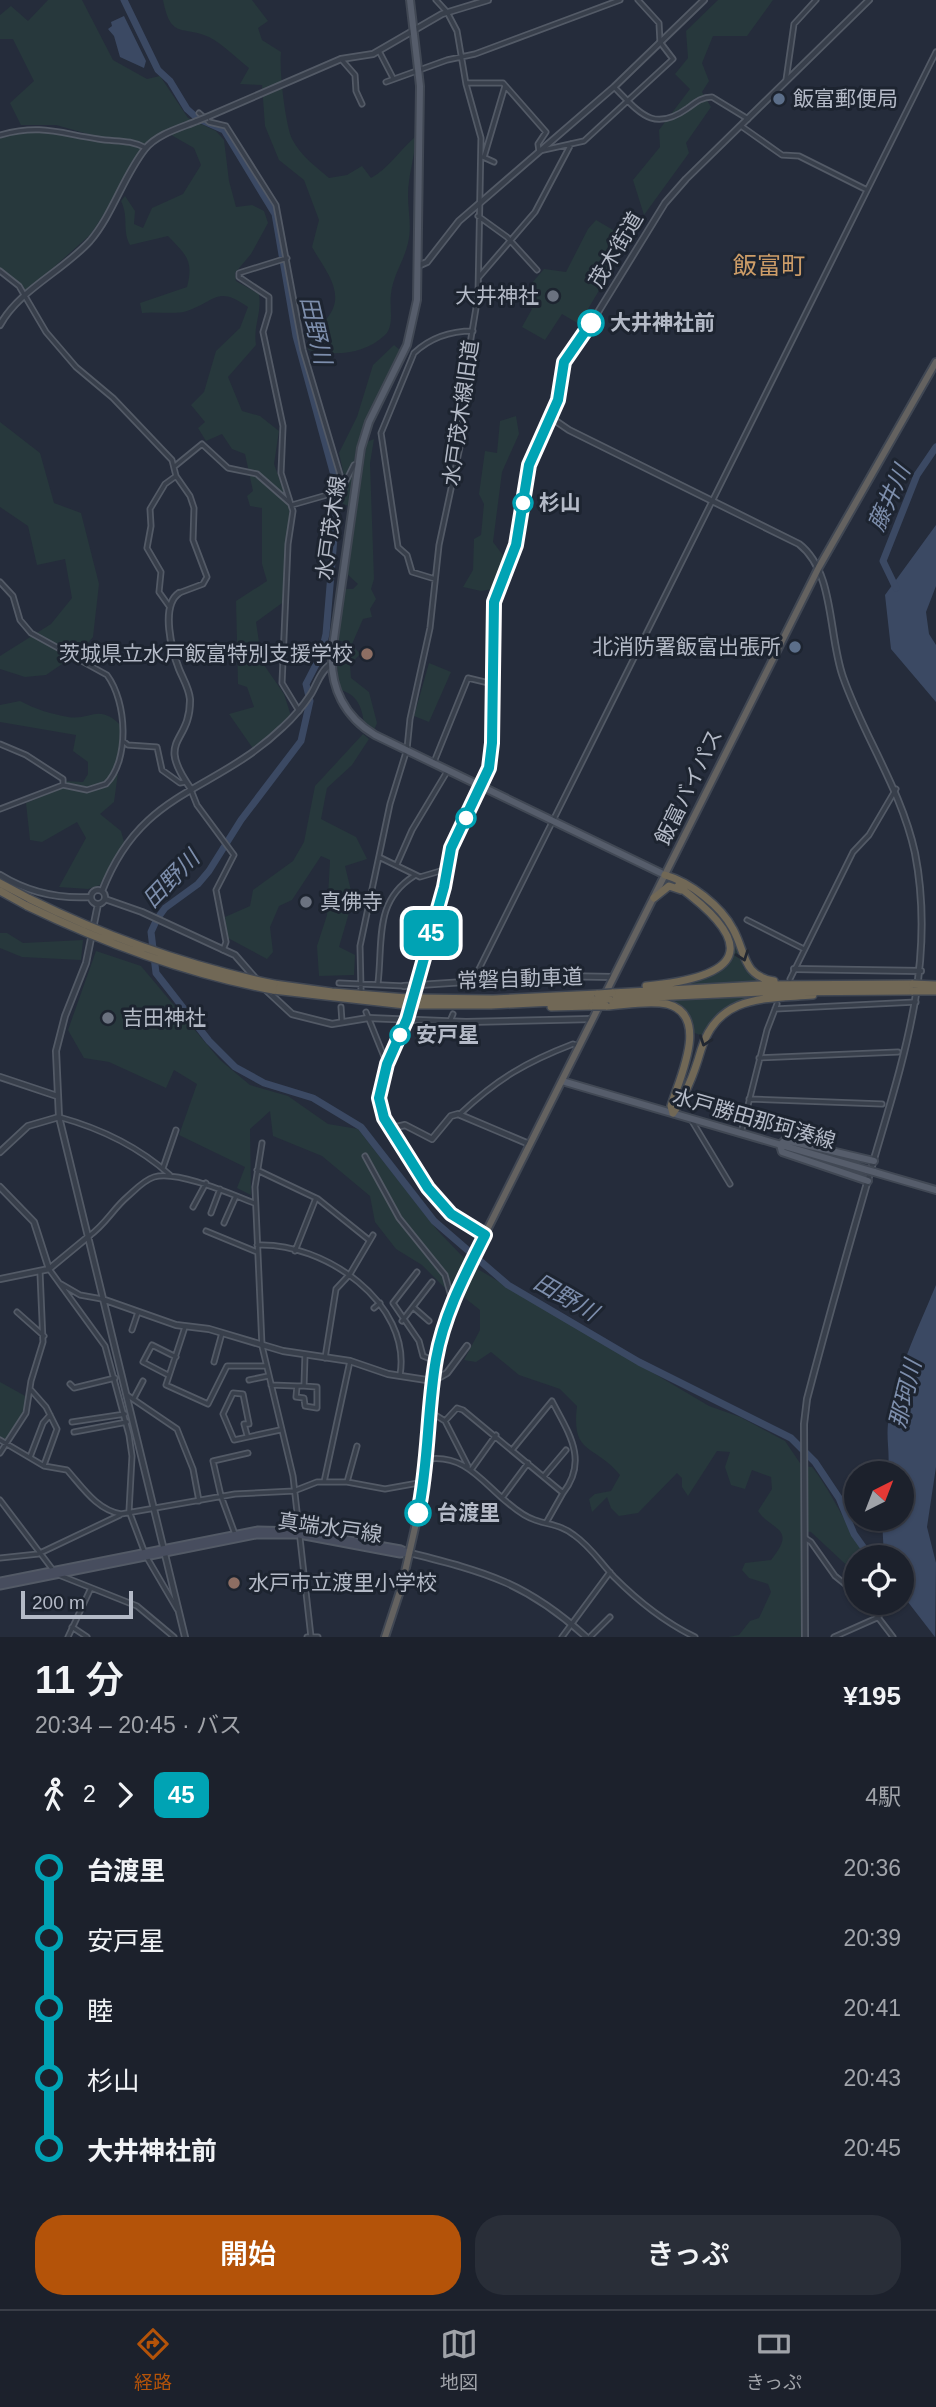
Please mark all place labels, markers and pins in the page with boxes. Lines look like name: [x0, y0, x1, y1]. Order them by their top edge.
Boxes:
place label: 飯富郵便局: [793, 87, 898, 110]
marker: 飯富郵便局: [771, 91, 787, 107]
place label: 大井神社: [455, 284, 539, 307]
marker: 大井神社: [545, 288, 561, 304]
marker: 大井神社前: [578, 310, 604, 336]
place label: 大井神社前: [610, 311, 715, 334]
place label: 杉山: [539, 491, 581, 514]
marker: 杉山: [513, 493, 533, 513]
place label: 北消防署飯富出張所: [592, 635, 781, 658]
marker: 北消防署飯富出張所: [787, 639, 803, 655]
place label: 茨城県立水戸飯富特別支援学校: [59, 642, 353, 665]
marker: 茨城県立水戸飯富特別支援学校: [359, 646, 375, 662]
unlabelled marker: [456, 808, 476, 828]
place label: 真佛寺: [320, 890, 383, 913]
marker: 真佛寺: [298, 894, 314, 910]
place label: 吉田神社: [122, 1006, 206, 1029]
marker: 吉田神社: [100, 1010, 116, 1026]
place label: 安戸星: [416, 1023, 479, 1046]
marker: 安戸星: [390, 1025, 410, 1045]
marker: 台渡里: [405, 1500, 431, 1526]
place label: 台渡里: [437, 1501, 500, 1524]
place label: 水戸市立渡里小学校: [248, 1571, 437, 1594]
marker: 水戸市立渡里小学校: [226, 1575, 242, 1591]

